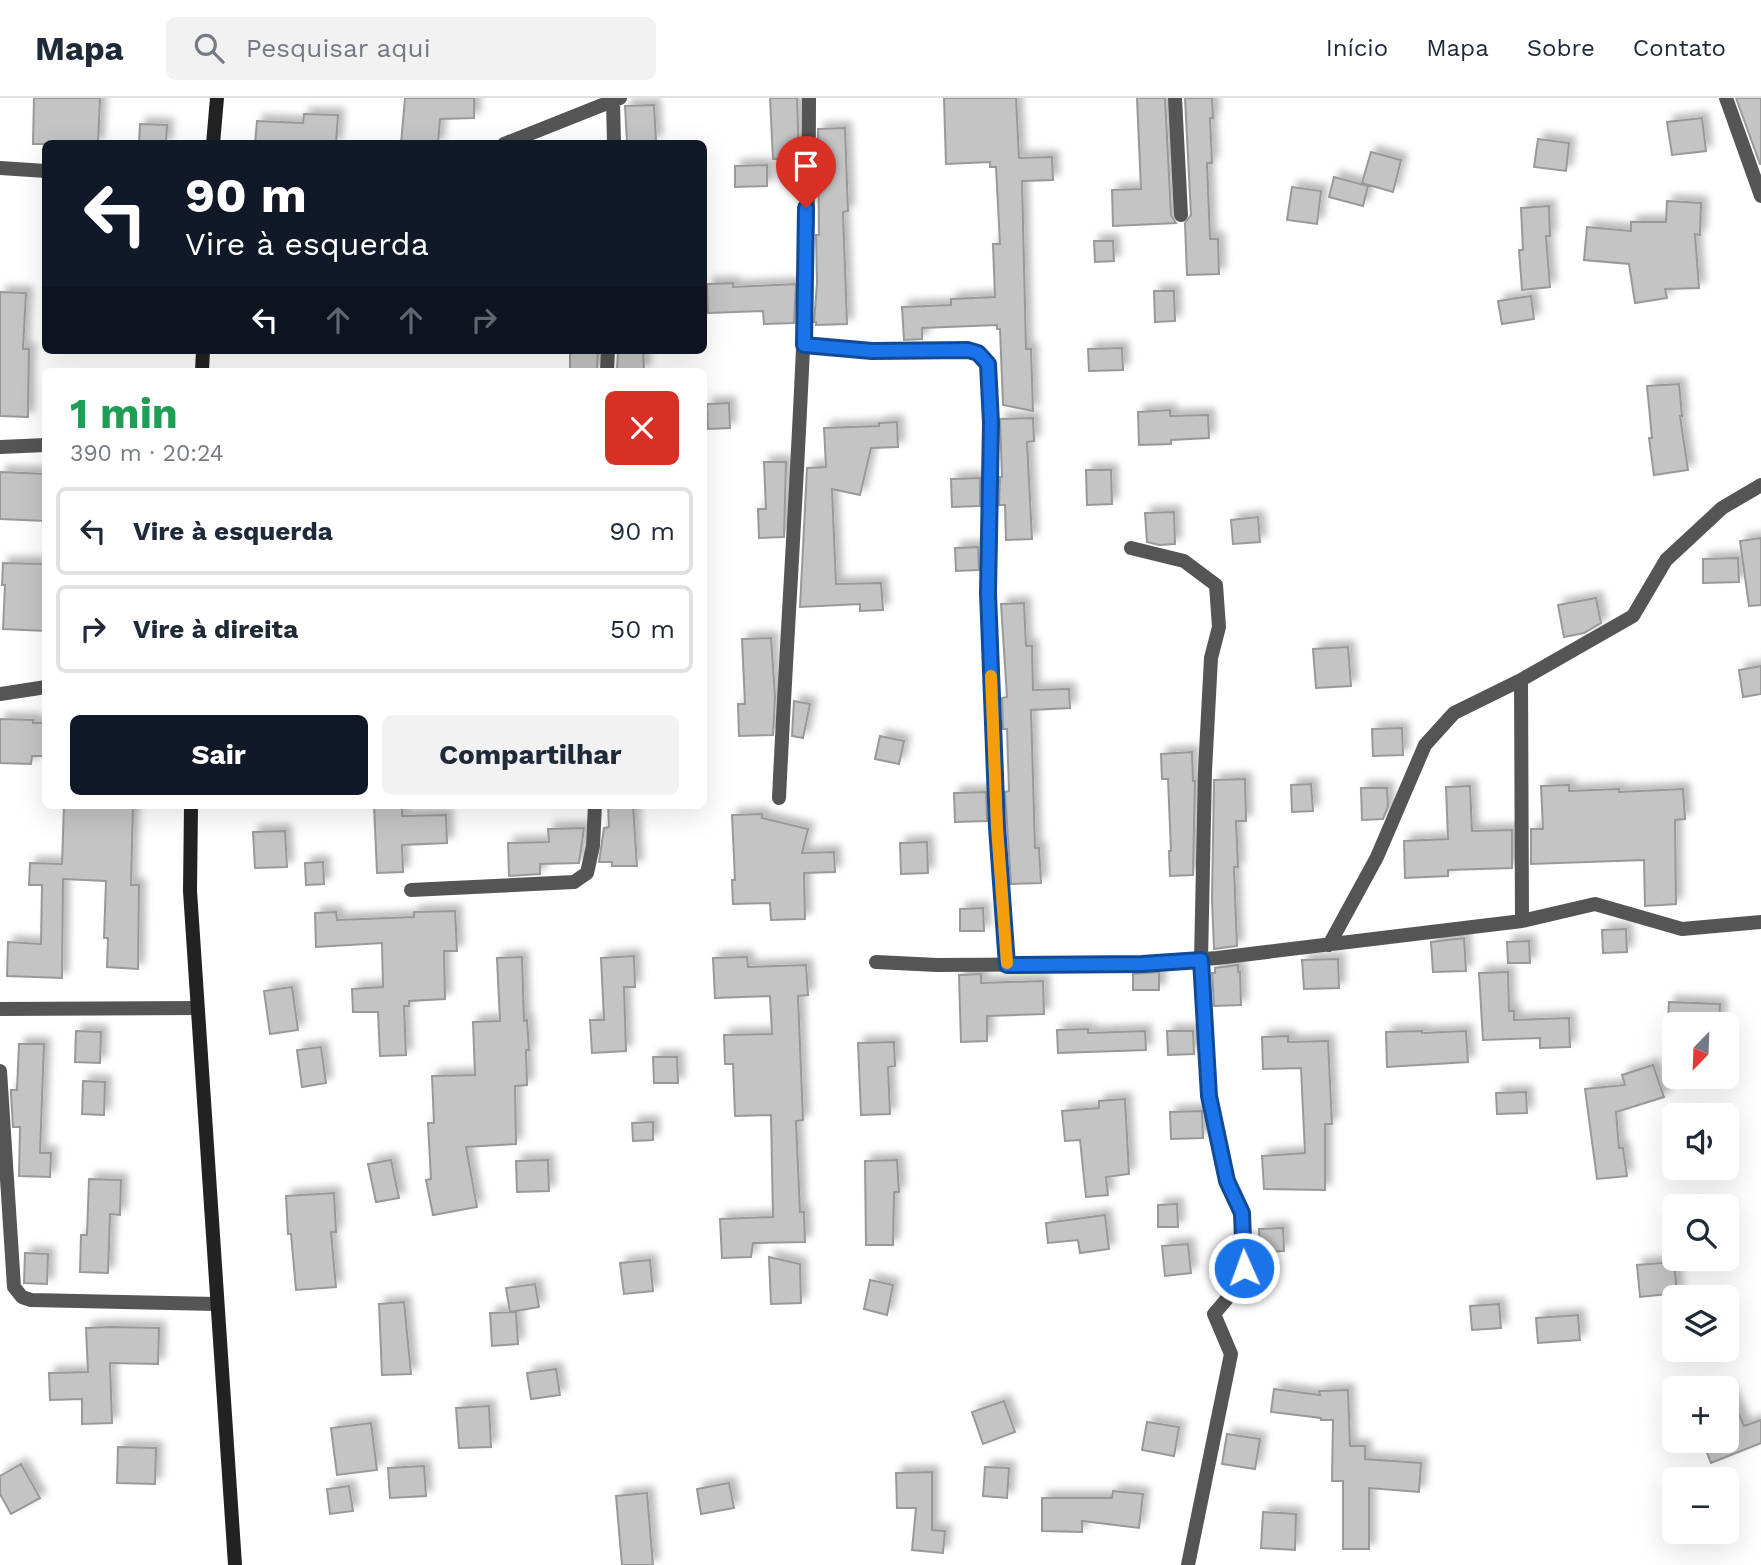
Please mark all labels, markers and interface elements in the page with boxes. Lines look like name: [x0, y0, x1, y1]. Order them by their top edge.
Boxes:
search box: [166, 17, 656, 80]
text: Mapa: [35, 29, 124, 68]
icon: search: [190, 29, 228, 67]
text: Pesquisar aqui: [246, 33, 431, 63]
text: Início: [1326, 34, 1388, 62]
text: Mapa: [1426, 34, 1489, 62]
text: Sobre: [1527, 34, 1595, 62]
text: Contato: [1633, 34, 1726, 62]
pin: [776, 136, 836, 208]
icon: arrive: [787, 147, 825, 185]
text: 90 m: [185, 166, 307, 224]
icon: left: [70, 168, 161, 259]
text: Vire à esquerda: [185, 225, 429, 263]
icon: left: [246, 301, 284, 339]
icon: ahead: [319, 301, 357, 339]
icon: ahead: [392, 301, 430, 339]
icon: right: [465, 301, 503, 339]
text: 1 min: [70, 389, 178, 438]
button: close: [605, 391, 679, 465]
text: 390 m · 20:24: [70, 440, 224, 467]
icon: left: [74, 512, 112, 550]
text: Vire à esquerda: [133, 516, 333, 546]
text: 90 m: [609, 516, 675, 546]
icon: right: [74, 610, 112, 648]
text: Vire à direita: [133, 614, 298, 644]
text: 50 m: [610, 614, 675, 644]
button: Sair: [70, 715, 368, 795]
button: Compartilhar: [382, 715, 679, 795]
north arrow: [1662, 1012, 1740, 1088]
map controls: [1662, 1012, 1739, 1544]
button: sound: [1662, 1103, 1739, 1180]
button: search: [1662, 1194, 1739, 1271]
position arrow: [1207, 1231, 1281, 1305]
button: layers: [1662, 1285, 1739, 1362]
button: +: [1662, 1376, 1739, 1453]
button: −: [1662, 1467, 1739, 1544]

